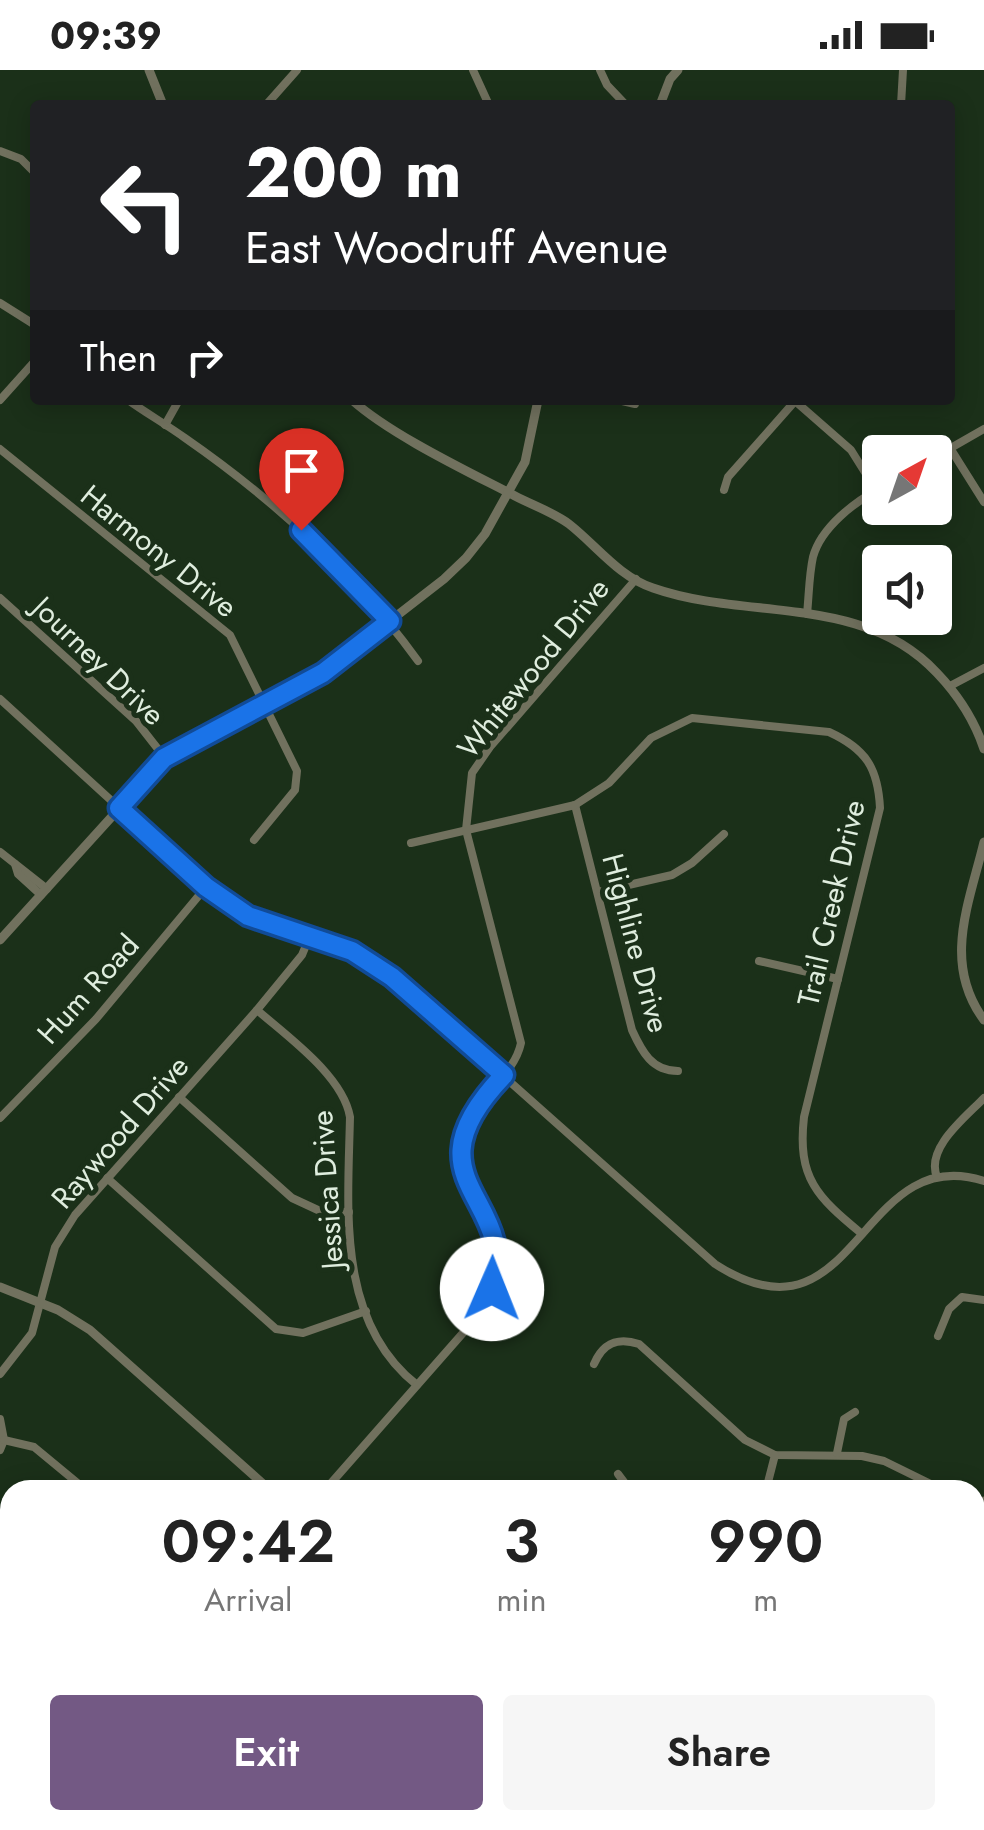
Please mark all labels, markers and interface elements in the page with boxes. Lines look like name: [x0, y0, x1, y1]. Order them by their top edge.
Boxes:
text: 09:39: [50, 8, 162, 63]
text: 200 m: [245, 122, 462, 223]
icon: left: [80, 140, 210, 270]
text: East Woodruff Avenue: [245, 215, 668, 280]
text: Then: [80, 330, 157, 385]
icon: right: [177, 330, 232, 385]
pin: [259, 428, 344, 531]
north arrow: [862, 435, 952, 525]
map controls: [862, 435, 952, 635]
icon: arrive: [274, 443, 329, 498]
street label: Harmony Drive: [71, 474, 247, 628]
button: sound: [862, 545, 952, 635]
street label: Whitewood Drive: [447, 569, 619, 767]
street label: Journey Drive: [20, 584, 175, 735]
street label: Trail Creek Drive: [786, 796, 876, 1010]
street label: Highline Drive: [591, 849, 681, 1037]
street label: Hum Road: [27, 925, 149, 1053]
street label: Raywood Drive: [41, 1046, 199, 1218]
street label: Jessica Drive: [300, 1109, 354, 1275]
position arrow: [440, 1237, 544, 1341]
text: 09:42: [162, 1498, 335, 1585]
text: 3: [504, 1498, 539, 1585]
text: 990: [708, 1498, 823, 1585]
text: Arrival: [204, 1577, 292, 1623]
text: min: [496, 1577, 547, 1623]
text: m: [753, 1577, 778, 1623]
button: Exit: [50, 1695, 483, 1810]
button: Share: [503, 1695, 935, 1810]

